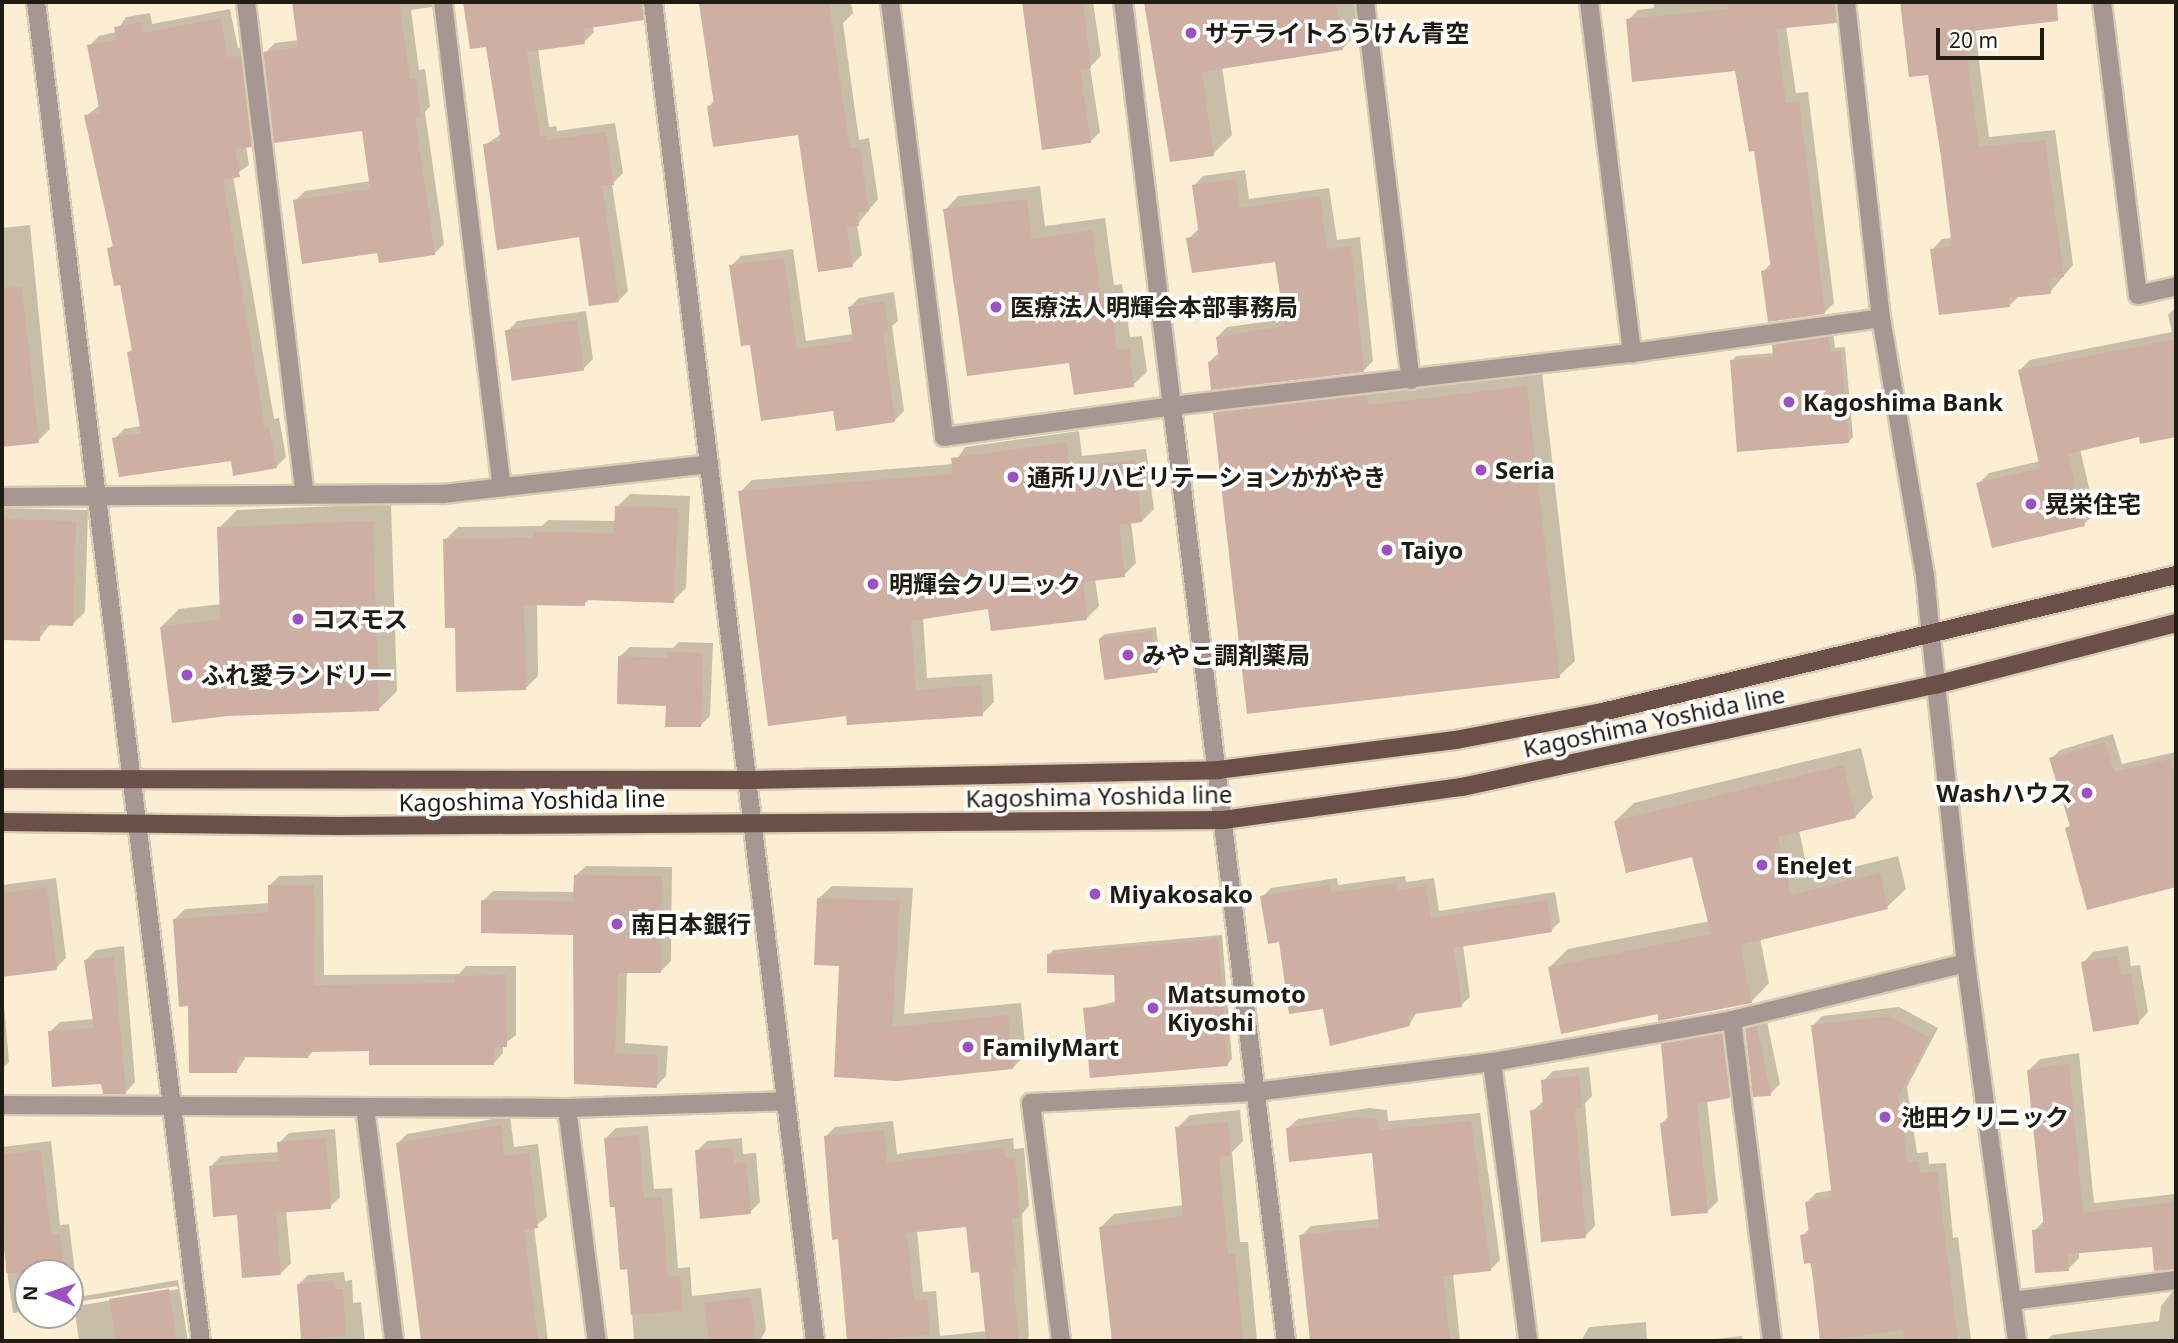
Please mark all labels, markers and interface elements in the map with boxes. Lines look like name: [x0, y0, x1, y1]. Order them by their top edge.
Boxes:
scale bar: [1940, 14, 2048, 58]
place label: サテライトろうけん青空: [1205, 19, 1469, 47]
marker: サテライトろうけん青空: [1183, 25, 1199, 41]
text: 20 m: [1949, 26, 1998, 54]
place label: 医療法人明輝会本部事務局: [1010, 293, 1298, 321]
marker: 医療法人明輝会本部事務局: [988, 299, 1004, 315]
place label: Kagoshima Bank: [1803, 388, 2003, 416]
marker: Kagoshima Bank: [1781, 394, 1797, 410]
place label: Seria: [1495, 456, 1555, 484]
marker: Seria: [1473, 462, 1489, 478]
place label: 通所リハビリテーションかがやき: [1027, 463, 1387, 491]
marker: 通所リハビリテーションかがやき: [1005, 469, 1021, 485]
place label: 晃栄住宅: [2045, 490, 2141, 518]
marker: 晃栄住宅: [2023, 496, 2039, 512]
place label: Taiyo: [1401, 536, 1463, 564]
marker: Taiyo: [1379, 542, 1395, 558]
place label: 明輝会クリニック: [889, 570, 1081, 598]
marker: 明輝会クリニック: [863, 574, 883, 594]
place label: コスモス: [312, 605, 408, 633]
marker: コスモス: [290, 611, 306, 627]
place label: みやこ調剤薬局: [1142, 641, 1310, 669]
marker: みやこ調剤薬局: [1120, 647, 1136, 663]
place label: ふれ愛ランドリー: [201, 661, 393, 689]
marker: ふれ愛ランドリー: [179, 667, 195, 683]
street label: Kagoshima Yoshida line: [1520, 679, 1788, 763]
street label: Kagoshima Yoshida line: [965, 779, 1233, 813]
place label: Washハウス: [1936, 779, 2073, 807]
street label: Kagoshima Yoshida line: [398, 783, 666, 817]
marker: Washハウス: [2079, 785, 2095, 801]
place label: EneJet: [1776, 851, 1852, 879]
marker: EneJet: [1754, 857, 1770, 873]
place label: Miyakosako: [1109, 880, 1253, 908]
marker: Miyakosako: [1087, 886, 1103, 902]
place label: 南日本銀行: [631, 910, 751, 938]
marker: 南日本銀行: [609, 916, 625, 932]
place label: Matsumoto Kiyoshi: [1167, 980, 1306, 1036]
marker: Matsumoto Kiyoshi: [1145, 1000, 1161, 1016]
place label: FamilyMart: [982, 1033, 1119, 1061]
marker: FamilyMart: [960, 1039, 976, 1055]
place label: 池田クリニック: [1901, 1103, 2069, 1131]
marker: 池田クリニック: [1875, 1107, 1895, 1127]
north arrow: [14, 1259, 84, 1329]
text: N: [17, 1285, 43, 1302]

